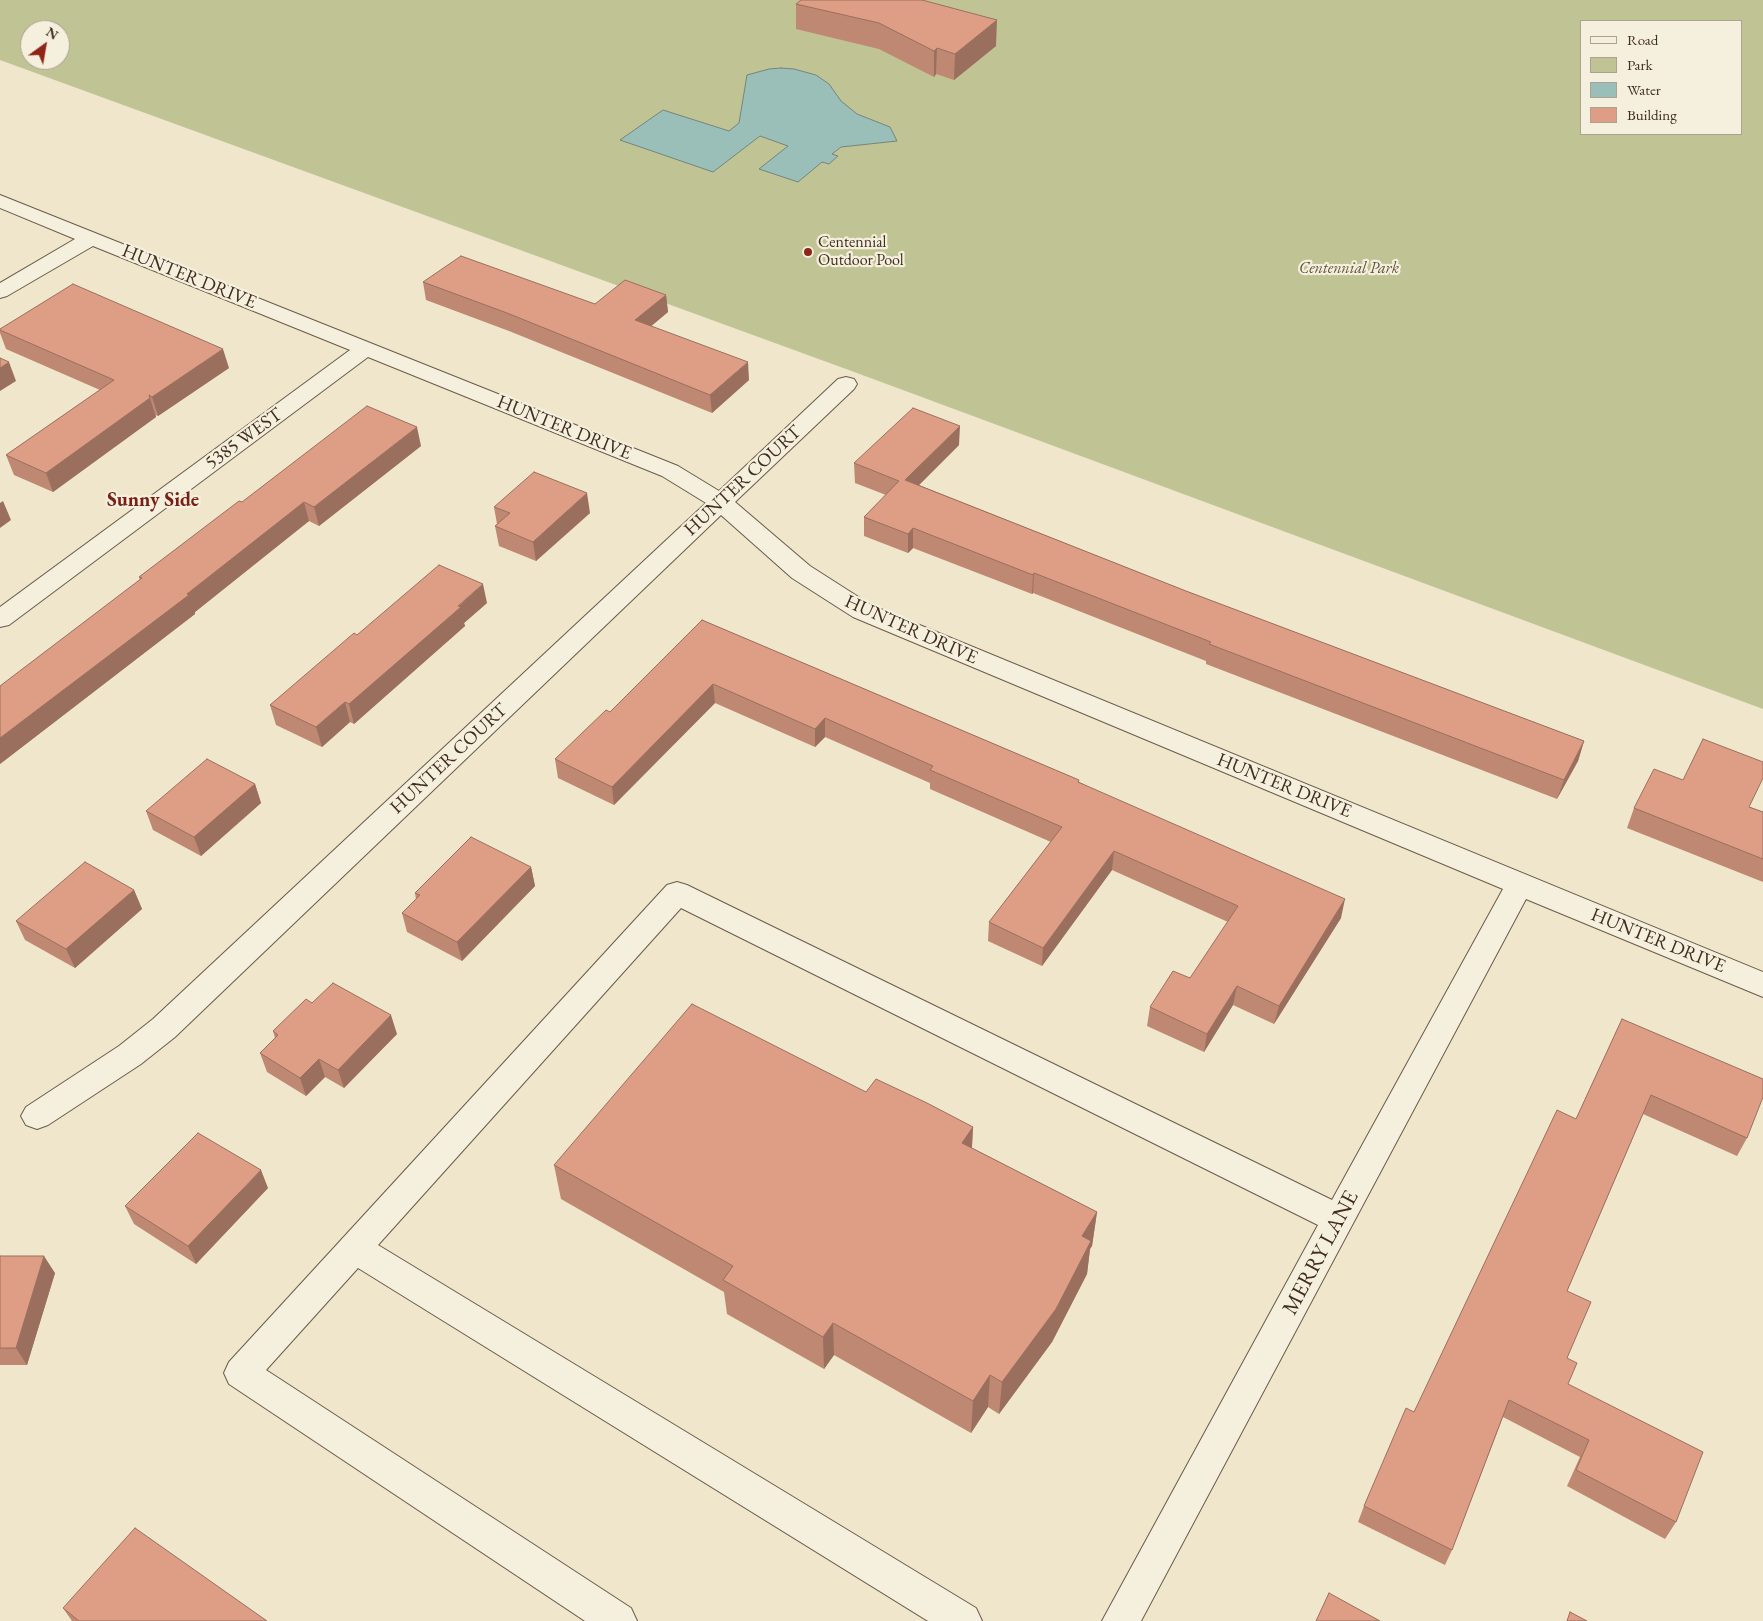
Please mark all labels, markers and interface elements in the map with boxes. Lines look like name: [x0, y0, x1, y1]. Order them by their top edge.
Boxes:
north arrow: [20, 20, 70, 70]
legend: [1580, 20, 1743, 135]
text: N: [43, 22, 62, 44]
text: Road: [1627, 30, 1658, 49]
text: Park: [1627, 55, 1653, 74]
text: Water: [1627, 80, 1661, 99]
text: Building: [1627, 105, 1677, 124]
place label: Centennial Outdoor Pool: [818, 233, 904, 271]
street label: HUNTER DRIVE: [118, 240, 260, 314]
marker: Centennial Outdoor Pool: [802, 246, 814, 258]
park label: Centennial Park: [1299, 259, 1399, 279]
street label: HUNTER DRIVE: [493, 391, 635, 465]
street label: 5385 WEST: [201, 403, 287, 475]
street label: HUNTER COURT: [680, 421, 806, 541]
district label: Sunny Side: [107, 489, 199, 513]
street label: HUNTER DRIVE: [841, 590, 981, 670]
street label: HUNTER COURT: [386, 699, 512, 819]
street label: HUNTER DRIVE: [1213, 749, 1355, 823]
street label: HUNTER DRIVE: [1587, 904, 1729, 978]
street label: MERRY LANE: [1277, 1186, 1365, 1320]

